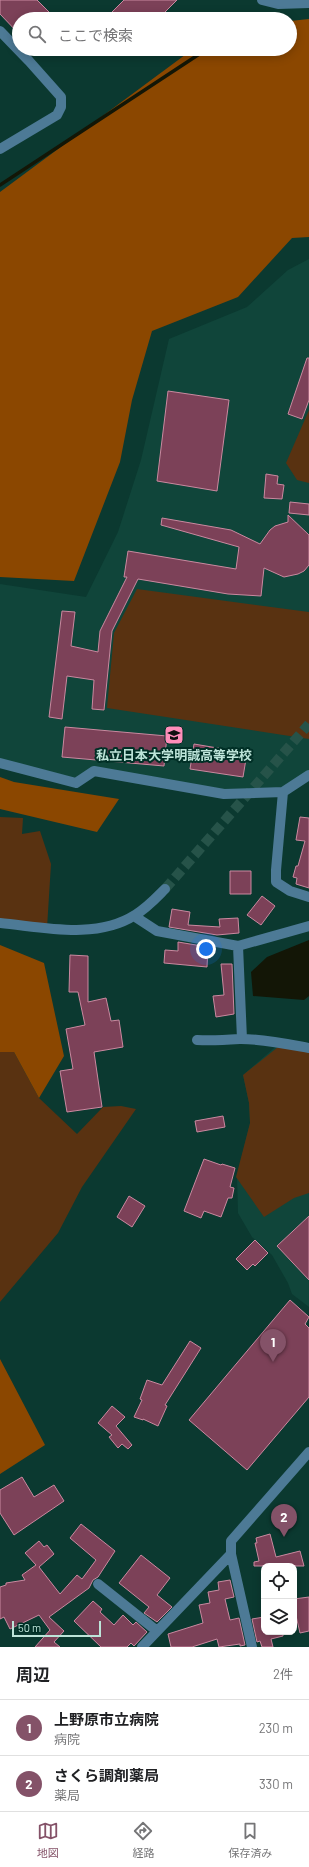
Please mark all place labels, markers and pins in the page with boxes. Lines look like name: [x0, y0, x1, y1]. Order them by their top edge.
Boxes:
school or university icon: 私立日本大学明誠高等学校: [163, 724, 185, 746]
place label: 私立日本大学明誠高等学校: [96, 747, 252, 763]
pin: 1: [260, 1329, 286, 1362]
pin: 2: [271, 1504, 297, 1537]

